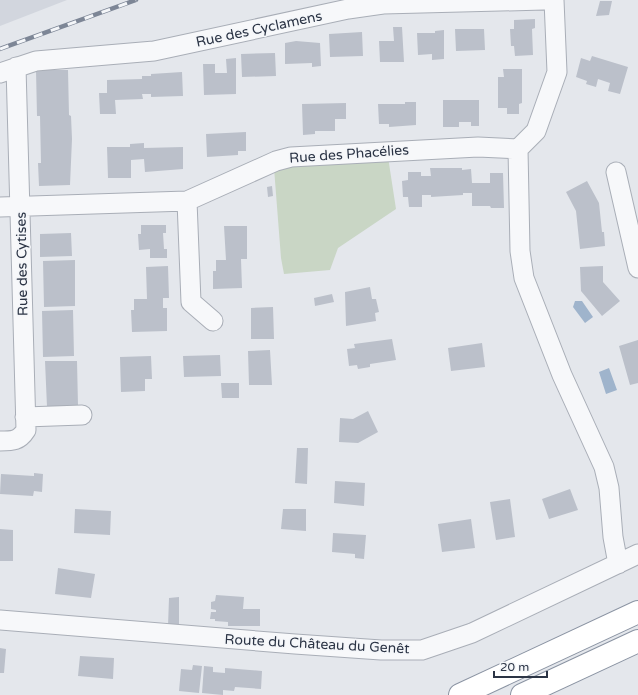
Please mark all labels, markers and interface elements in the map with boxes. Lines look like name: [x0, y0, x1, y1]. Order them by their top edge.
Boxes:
street label: Rue des Cyclamens: [194, 7, 324, 51]
street label: Rue des Phacélies: [289, 141, 410, 167]
street label: Rue des Cytises: [13, 211, 31, 316]
street label: Route du Château du Genêt: [224, 631, 411, 657]
scale bar: [494, 653, 547, 679]
text: 20 m: [500, 660, 529, 674]

